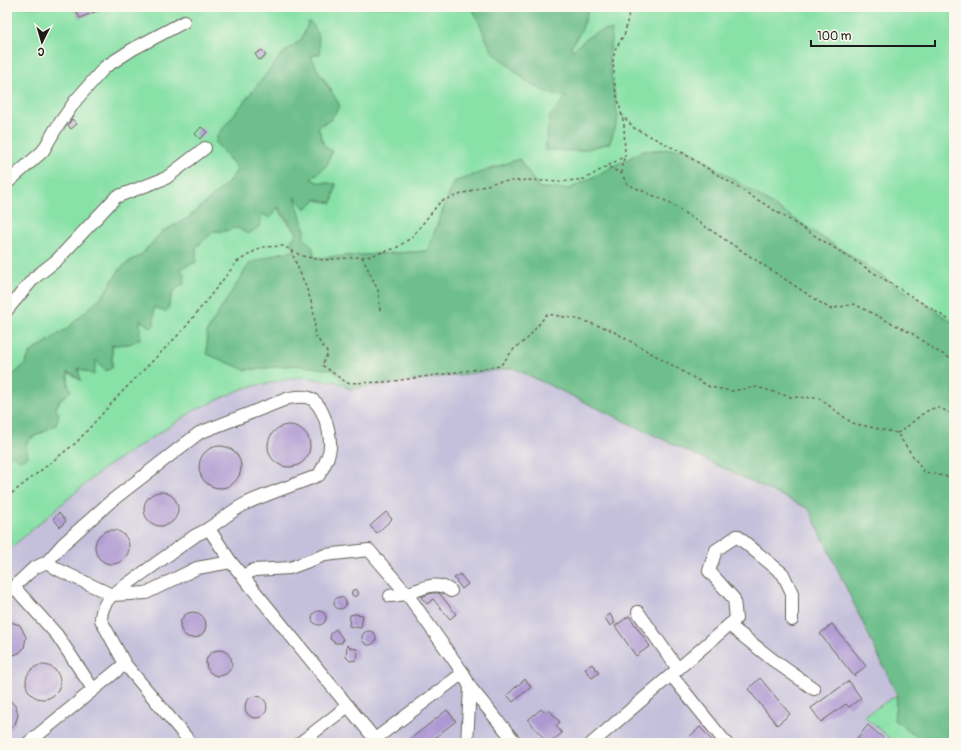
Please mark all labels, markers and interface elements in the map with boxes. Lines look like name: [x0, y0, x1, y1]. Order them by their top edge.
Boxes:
north arrow: [22, 22, 62, 62]
scale bar: [811, 22, 935, 48]
text: 100 m: [817, 29, 852, 44]
text: С: [37, 45, 45, 58]

